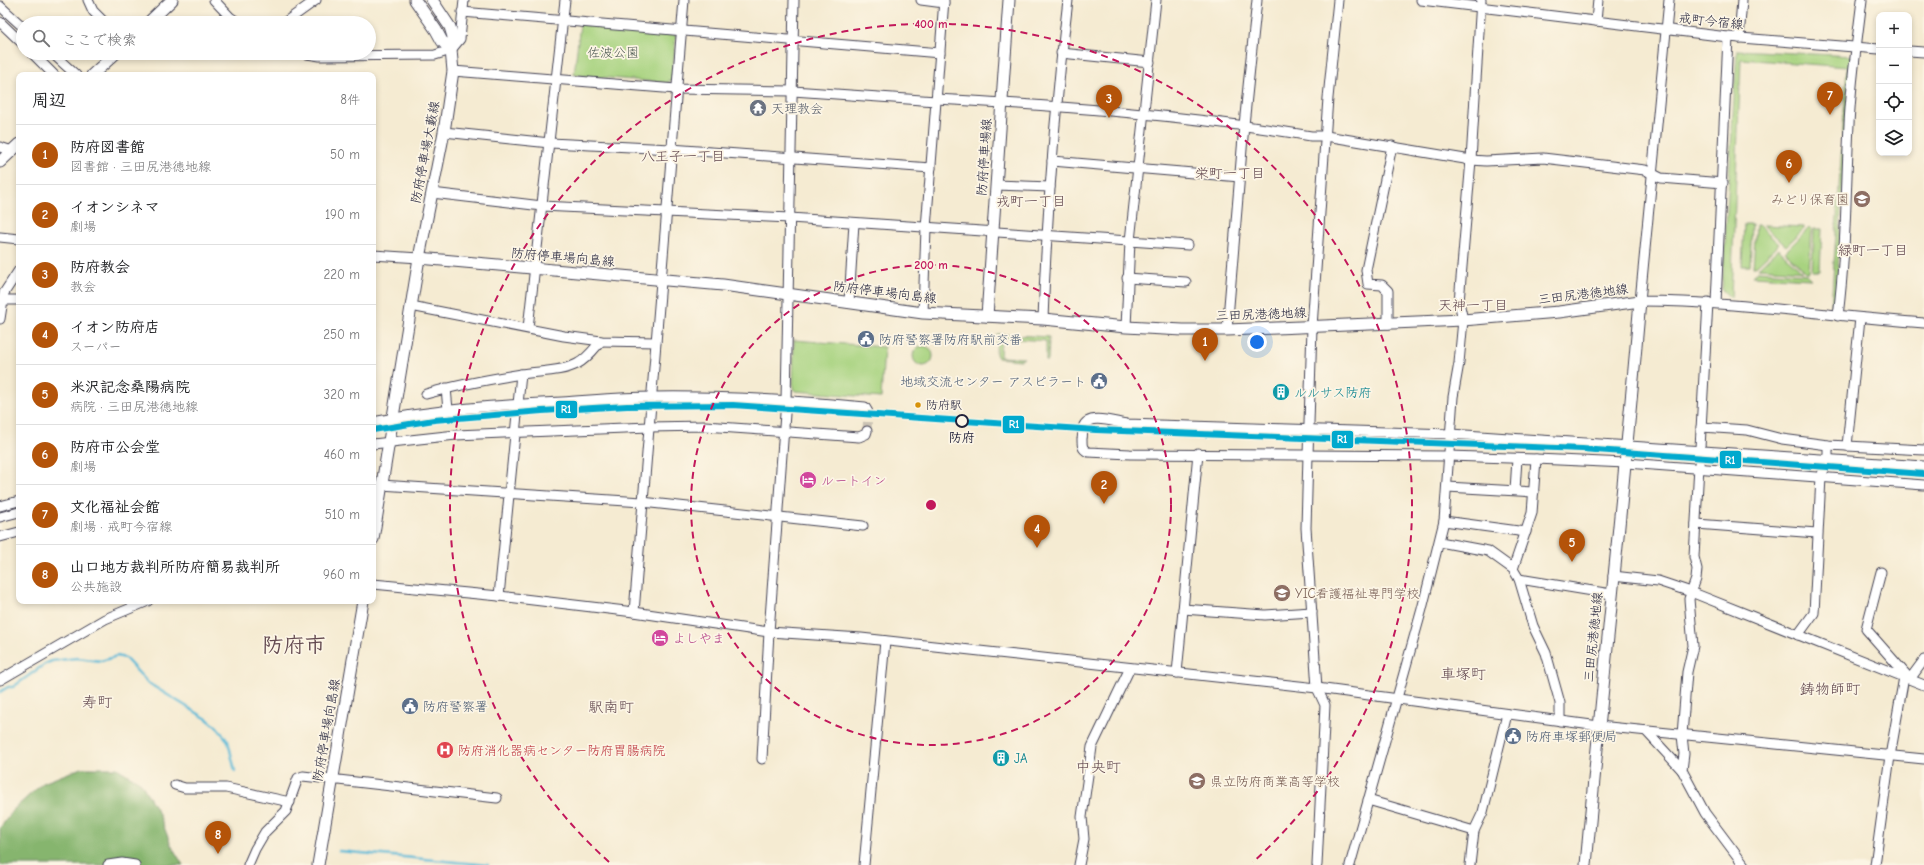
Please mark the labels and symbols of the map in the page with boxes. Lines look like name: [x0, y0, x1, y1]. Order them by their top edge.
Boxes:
street label: 戒町今宿線: [1678, 10, 1745, 32]
text: 400 m: [914, 17, 948, 31]
park label: 佐波公園: [587, 45, 639, 60]
pin: 7: [1817, 82, 1843, 115]
pin: 3: [1096, 85, 1122, 118]
temple icon: 天理教会: [748, 98, 768, 118]
street label: 防府停車場大藪線: [408, 99, 442, 204]
place label: 天理教会: [771, 101, 823, 116]
street label: 防府停車場線: [974, 117, 994, 196]
district label: 八王子一丁目: [641, 148, 725, 165]
pin: 6: [1776, 150, 1802, 183]
district label: 栄町一丁目: [1195, 165, 1265, 182]
school or university icon: みどり保育園: [1852, 189, 1872, 209]
place label: みどり保育園: [1771, 192, 1849, 207]
district label: 戎町一丁目: [996, 193, 1066, 210]
district label: 緑町一丁目: [1838, 242, 1908, 259]
street label: 防府停車場向島線: [511, 245, 616, 269]
text: 200 m: [914, 258, 948, 272]
street label: 防府停車場向島線: [832, 278, 939, 306]
street label: 三田尻港徳地線: [1537, 281, 1630, 307]
district label: 天神一丁目: [1438, 297, 1508, 314]
street label: 三田尻港徳地線: [1215, 305, 1308, 323]
pin: 1: [1192, 328, 1218, 361]
public building icon: 防府警察署防府駅前交番: [856, 329, 876, 349]
place label: 防府警察署防府駅前交番: [879, 332, 1022, 347]
your location: [1247, 332, 1267, 352]
public building icon: 地域交流センター アスピラート: [1089, 371, 1109, 391]
place label: 地域交流センター アスピラート: [900, 374, 1086, 389]
building icon: ルルサス防府: [1271, 382, 1291, 402]
place label: ルルサス防府: [1294, 385, 1371, 400]
place label: 防府駅: [926, 398, 962, 412]
line badge: R1: [555, 400, 578, 419]
marker: 防府駅: [913, 400, 923, 410]
text: R1: [561, 403, 571, 416]
marker: 防府: [955, 414, 969, 428]
line badge: R1: [1002, 415, 1025, 434]
text: R1: [1009, 418, 1019, 431]
place label: 防府: [949, 430, 975, 445]
line badge: R1: [1331, 430, 1354, 449]
text: R1: [1337, 433, 1347, 446]
line badge: R1: [1719, 450, 1742, 469]
text: R1: [1725, 454, 1735, 467]
hotel icon: ルートイン: [798, 470, 818, 490]
pin: 2: [1091, 471, 1117, 504]
place label: ルートイン: [821, 473, 887, 488]
centre of rings: [924, 498, 938, 512]
pin: 4: [1024, 515, 1050, 548]
pin: 5: [1559, 529, 1585, 562]
school or university icon: YIC看護福祉専門学校: [1272, 583, 1292, 603]
place label: YIC看護福祉専門学校: [1295, 586, 1419, 601]
street label: 三田尻港徳地線: [1581, 590, 1605, 683]
hotel icon: よしやま: [650, 628, 670, 648]
place label: よしやま: [673, 631, 725, 646]
district label: 防府市: [263, 633, 326, 657]
district label: 車塚町: [1440, 665, 1486, 683]
street label: 防府停車場向島線: [310, 677, 343, 783]
district label: 鋳物師町: [1800, 680, 1861, 698]
district label: 寿町: [82, 693, 113, 711]
public building icon: 防府警察署: [400, 696, 420, 716]
district label: 駅南町: [588, 698, 634, 716]
place label: 防府警察署: [423, 699, 488, 714]
public building icon: 防府車塚郵便局: [1503, 726, 1523, 746]
place label: 防府車塚郵便局: [1526, 729, 1617, 744]
hospital icon: 防府消化器病センター防府胃腸病院: [435, 740, 455, 760]
place label: 防府消化器病センター防府胃腸病院: [458, 743, 665, 758]
building icon: JA: [991, 748, 1011, 768]
place label: JA: [1014, 751, 1028, 766]
district label: 中央町: [1075, 758, 1121, 776]
school or university icon: 県立防府商業高等学校: [1187, 771, 1207, 791]
place label: 県立防府商業高等学校: [1210, 774, 1340, 789]
pin: 8: [205, 821, 231, 854]

